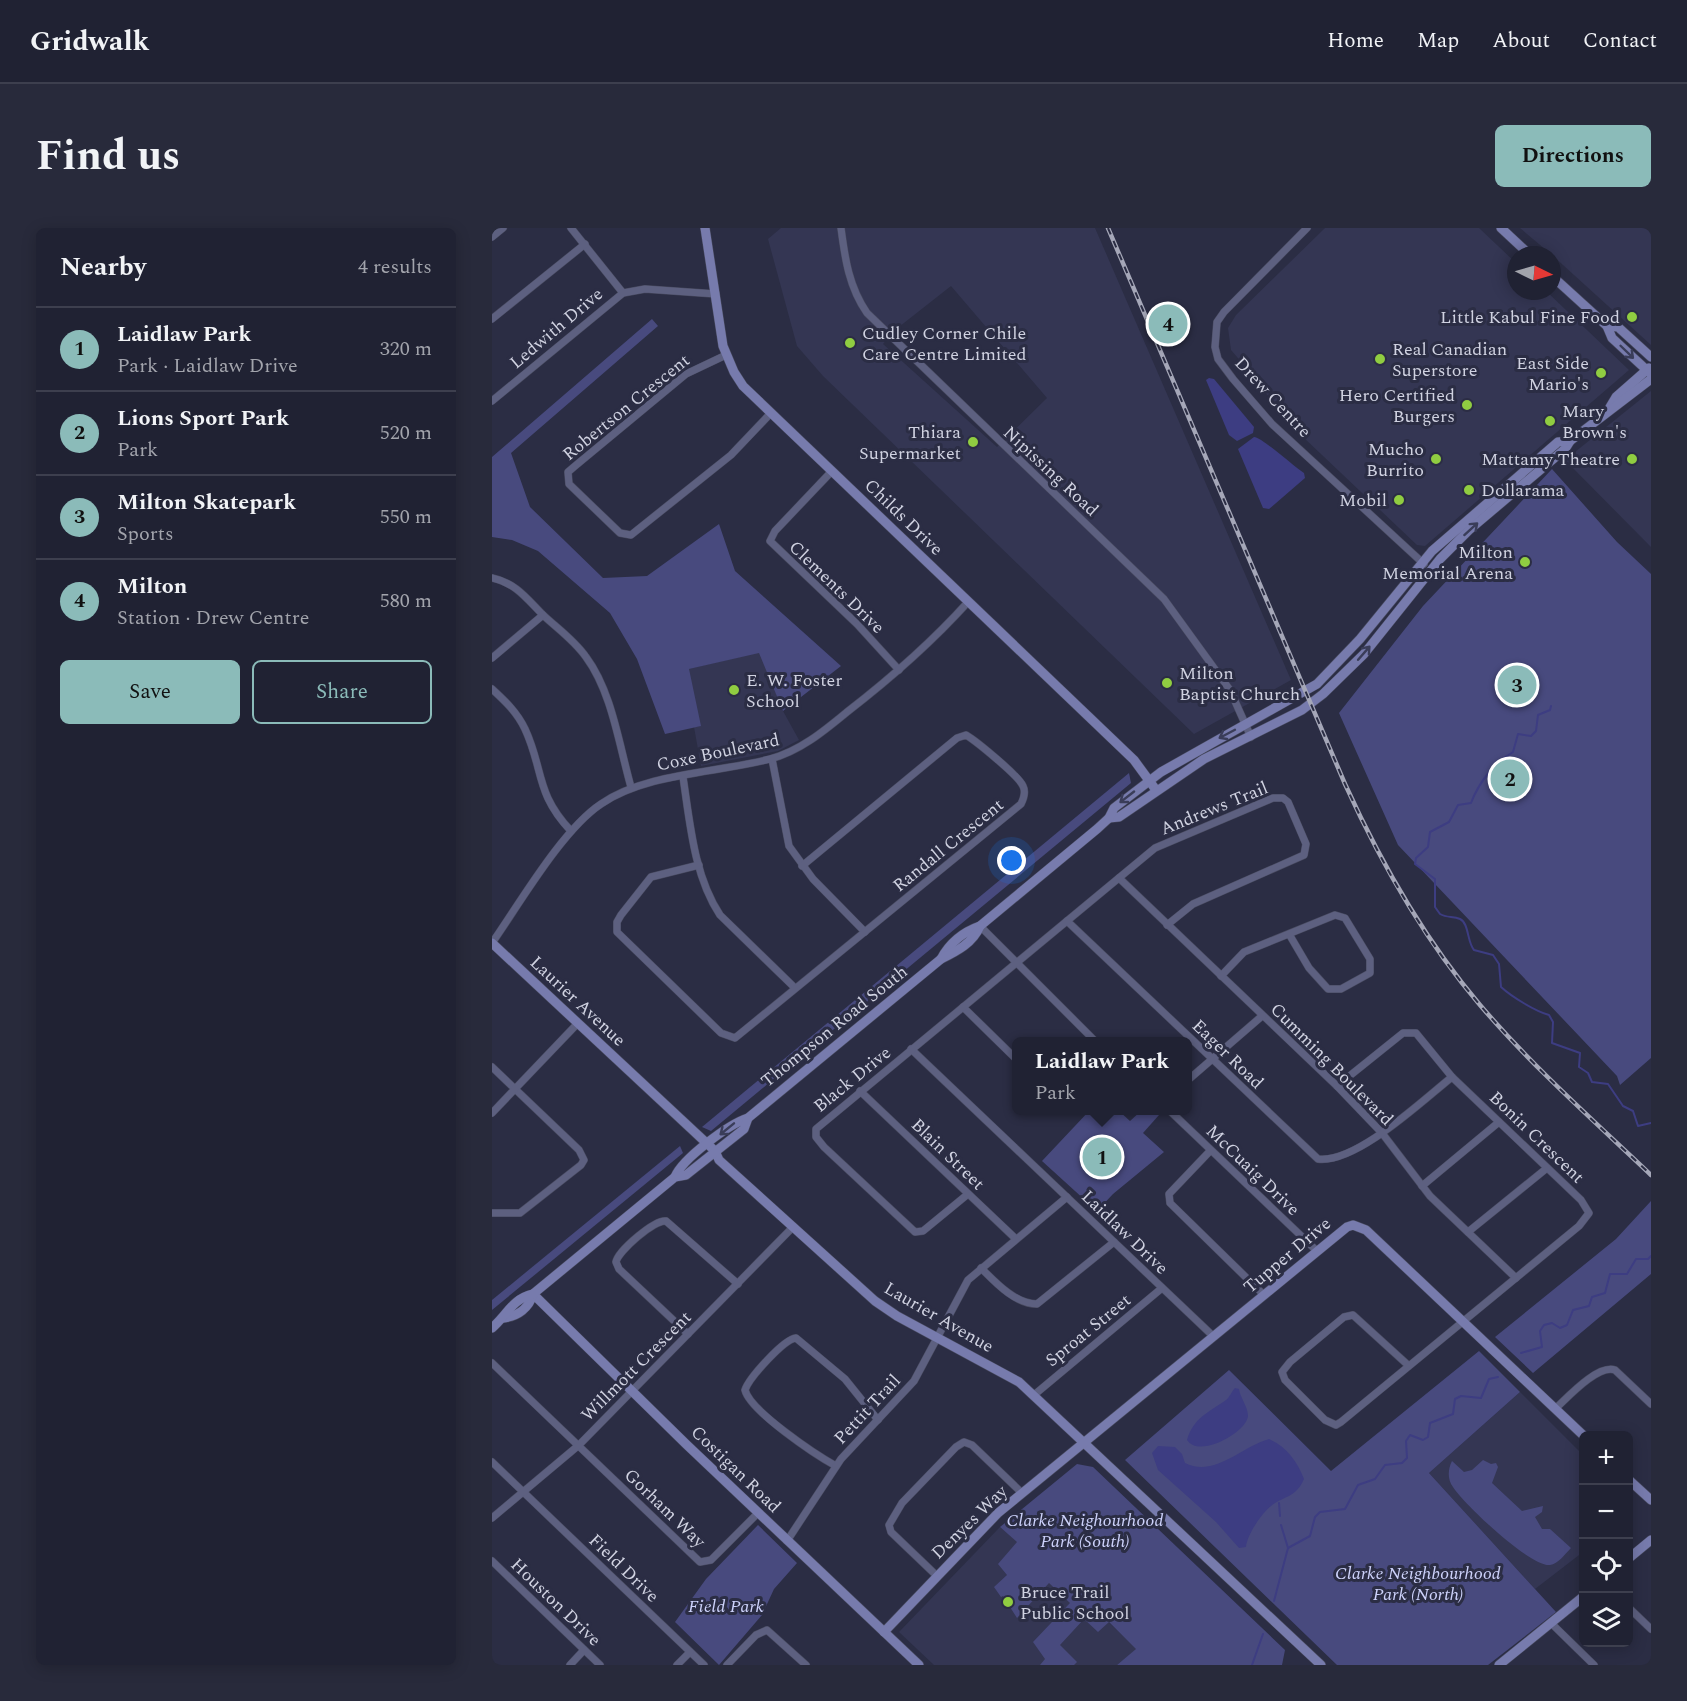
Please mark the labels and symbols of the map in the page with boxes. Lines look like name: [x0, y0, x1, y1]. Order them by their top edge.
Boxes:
north arrow: [1507, 246, 1561, 300]
street label: Ledwith Drive: [504, 281, 609, 376]
pin: 4: [1148, 302, 1188, 346]
place label: Little Kabul Fine Food: [1440, 304, 1620, 331]
marker: Little Kabul Fine Food: [1625, 310, 1639, 324]
place label: Cudley Corner Chile Care Centre Limited: [862, 320, 1027, 368]
marker: Cudley Corner Chile Care Centre Limited: [843, 336, 857, 350]
place label: Real Canadian Superstore: [1392, 336, 1507, 384]
one-way arrow: [1619, 345, 1634, 359]
street label: Robertson Crescent: [557, 347, 696, 467]
place label: East Side Mario's: [1516, 350, 1589, 398]
street label: Drew Centre: [1228, 351, 1317, 444]
marker: Real Canadian Superstore: [1373, 352, 1387, 366]
marker: East Side Mario's: [1594, 366, 1608, 380]
place label: Hero Certified Burgers: [1339, 382, 1455, 430]
marker: Hero Certified Burgers: [1460, 398, 1474, 412]
place label: Mary Brown's: [1562, 398, 1627, 446]
marker: Mary Brown's: [1543, 414, 1557, 428]
place label: Thiara Supermarket: [859, 419, 961, 467]
street label: Nipissing Road: [997, 420, 1105, 523]
marker: Thiara Supermarket: [966, 435, 980, 449]
place label: Mucho Burrito: [1366, 436, 1424, 484]
place label: Mattamy Theatre: [1481, 446, 1620, 473]
marker: Mucho Burrito: [1429, 452, 1443, 466]
marker: Mattamy Theatre: [1625, 452, 1639, 466]
street label: Childs Drive: [858, 473, 949, 562]
place label: Dollarama: [1481, 477, 1565, 504]
marker: Dollarama: [1462, 483, 1476, 497]
place label: Mobil: [1339, 487, 1387, 514]
marker: Mobil: [1392, 493, 1406, 507]
one-way arrow: [1464, 522, 1479, 536]
street label: Clements Drive: [783, 534, 891, 640]
place label: Milton Memorial Arena: [1382, 539, 1513, 587]
marker: Milton Memorial Arena: [1518, 555, 1532, 569]
one-way arrow: [1357, 646, 1371, 661]
place label: Milton Baptist Church: [1179, 660, 1300, 708]
pin: 3: [1498, 662, 1536, 708]
place label: E. W. Foster School: [746, 667, 842, 715]
marker: Milton Baptist Church: [1160, 676, 1174, 690]
marker: E. W. Foster School: [727, 683, 741, 697]
street label: Coxe Boulevard: [654, 726, 782, 779]
one-way arrow: [1219, 728, 1236, 740]
pin: 2: [1490, 756, 1530, 802]
street label: Andrews Trail: [1156, 775, 1272, 842]
one-way arrow: [1120, 790, 1136, 803]
street label: Randall Crescent: [887, 792, 1010, 899]
your location: [997, 846, 1026, 875]
street label: Laurier Avenue: [524, 950, 632, 1053]
street label: Thompson Road South: [755, 959, 914, 1094]
street label: Cumming Boulevard: [1264, 997, 1399, 1132]
street label: Eager Road: [1186, 1013, 1270, 1096]
street label: Black Drive: [808, 1040, 897, 1119]
street label: Bonin Crescent: [1483, 1085, 1590, 1190]
street label: Blain Street: [905, 1112, 991, 1197]
street label: McCuaig Drive: [1199, 1118, 1306, 1222]
one-way arrow: [719, 1123, 735, 1136]
pin: 1: [1082, 1134, 1122, 1180]
street label: Laidlaw Drive: [1075, 1184, 1174, 1281]
street label: Tupper Drive: [1238, 1211, 1337, 1300]
street label: Laurier Avenue: [879, 1275, 999, 1360]
street label: Sproat Street: [1040, 1287, 1137, 1373]
street label: Willmott Crescent: [575, 1305, 698, 1428]
street label: Pettit Trail: [828, 1368, 907, 1451]
street label: Costigan Road: [684, 1419, 787, 1519]
street label: Gorham Way: [618, 1462, 713, 1555]
street label: Denyes Way: [925, 1478, 1015, 1566]
park label: Clarke Neighourhood Park (South): [1007, 1507, 1163, 1555]
street label: Field Drive: [582, 1528, 665, 1609]
street label: Houston Drive: [504, 1552, 607, 1653]
park label: Clarke Neighbourhood Park (North): [1335, 1560, 1501, 1608]
place label: Bruce Trail Public School: [1020, 1579, 1130, 1627]
park label: Field Park: [688, 1593, 765, 1620]
marker: Bruce Trail Public School: [1001, 1595, 1015, 1609]

